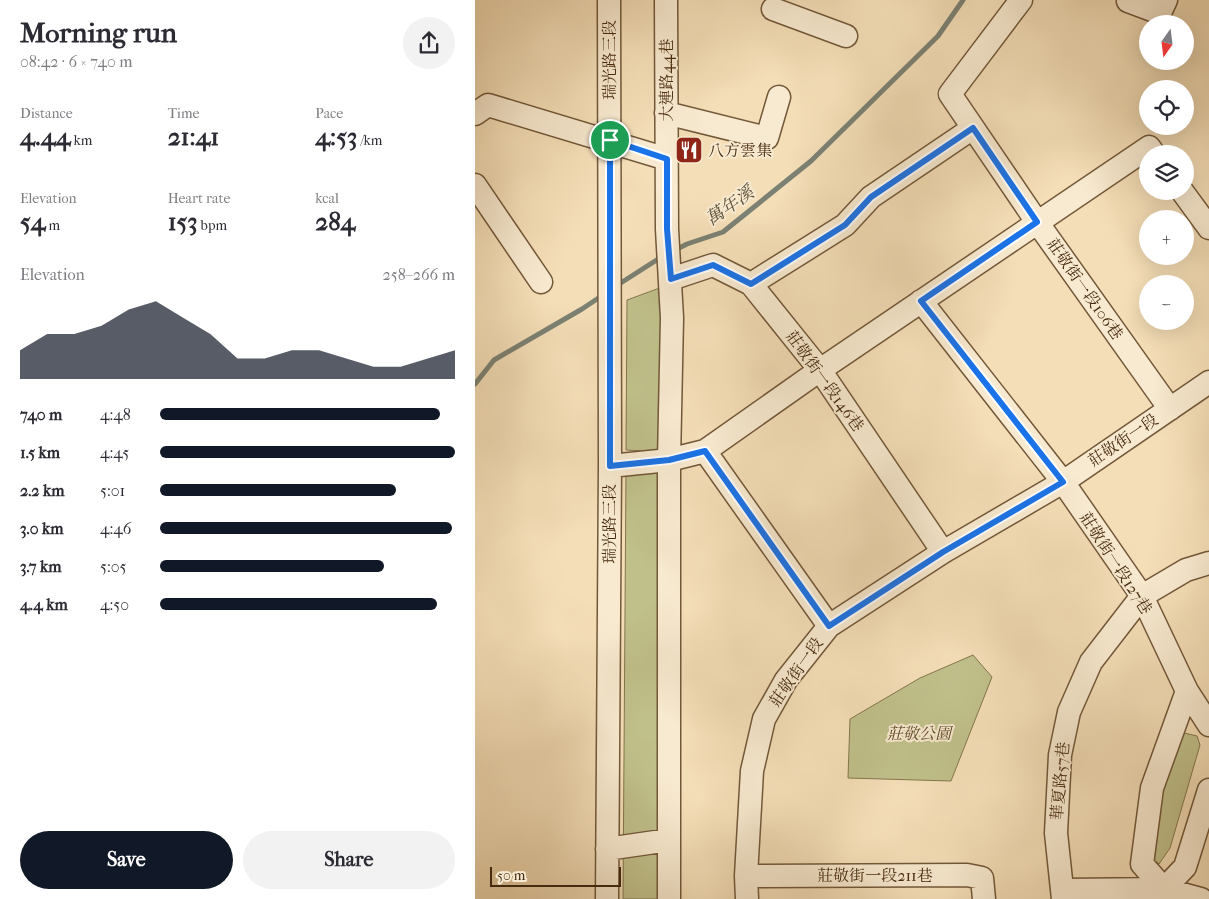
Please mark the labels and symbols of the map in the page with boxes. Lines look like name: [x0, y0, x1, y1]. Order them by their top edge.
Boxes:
north arrow: [1139, 15, 1194, 70]
street label: 瑞光路三段: [600, 20, 619, 100]
street label: 大連路44巷: [657, 39, 676, 121]
pin: [589, 119, 631, 161]
restaurant icon: 八方雲集: [674, 135, 704, 165]
place label: 八方雲集: [708, 141, 772, 160]
water label: 萬年溪: [702, 181, 760, 230]
street label: 莊敬街一段106巷: [1043, 235, 1127, 343]
street label: 莊敬街一段146巷: [782, 327, 868, 435]
street label: 莊敬街一段: [1085, 410, 1161, 470]
street label: 瑞光路三段: [600, 484, 619, 564]
street label: 莊敬街一段127巷: [1076, 508, 1156, 618]
street label: 莊敬街一段: [765, 634, 827, 710]
park label: 莊敬公園: [887, 724, 954, 743]
street label: 華夏路57巷: [1047, 741, 1073, 821]
scale bar: [490, 864, 621, 887]
street label: 莊敬街一段211巷: [817, 866, 933, 885]

